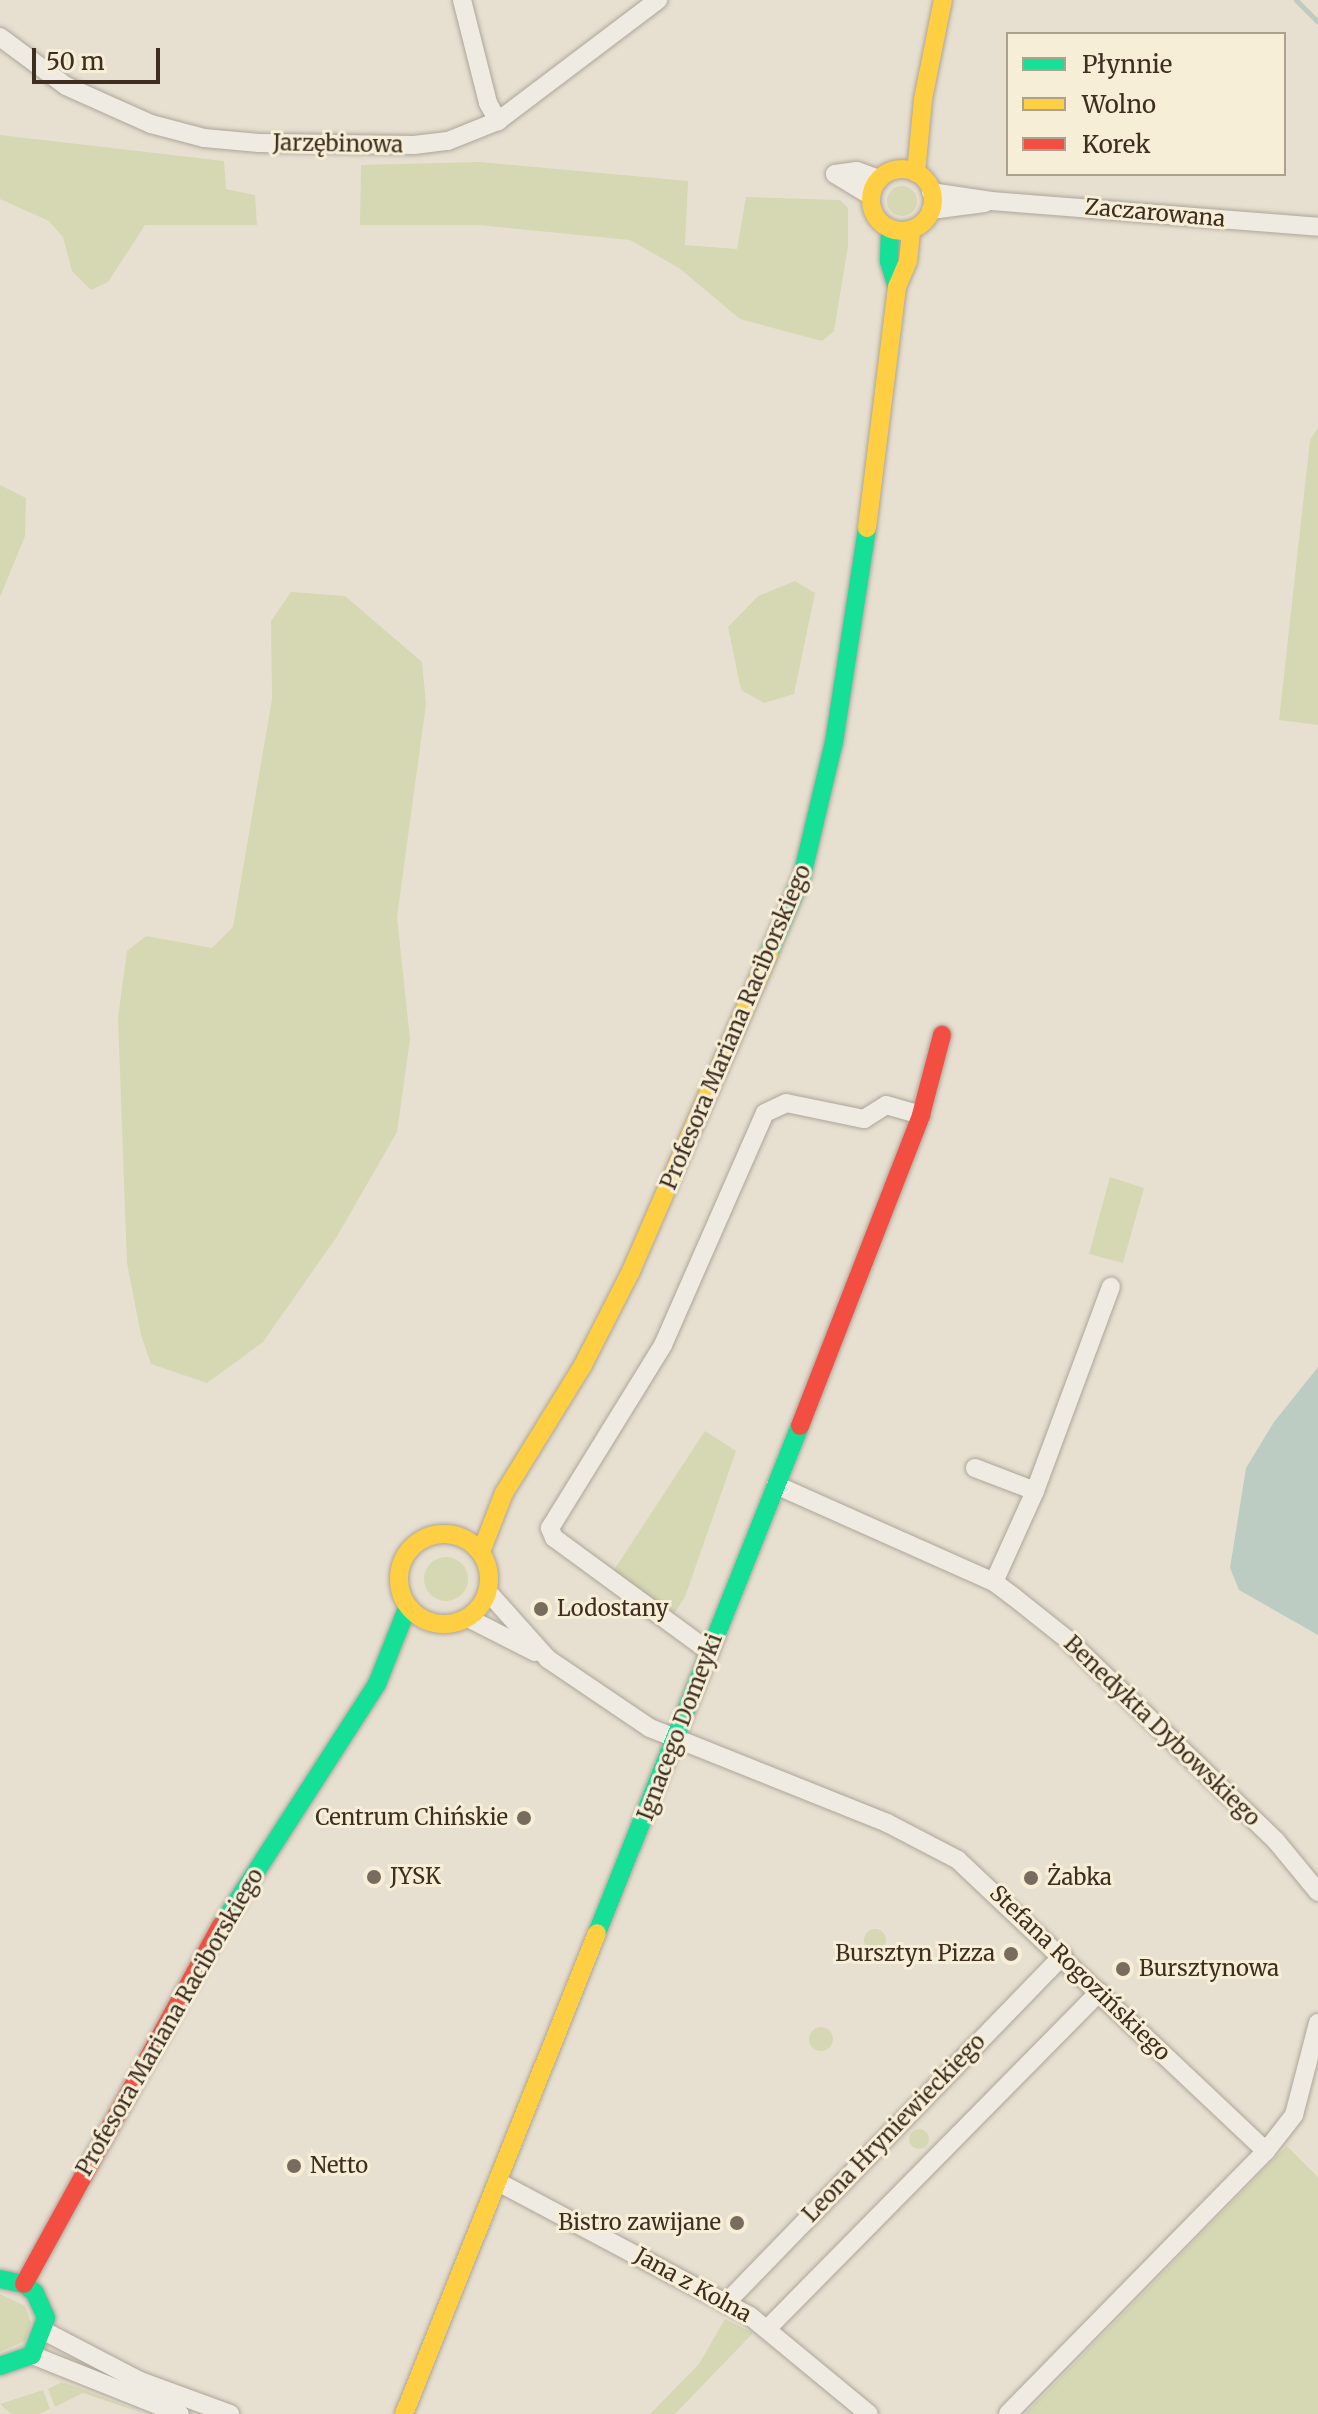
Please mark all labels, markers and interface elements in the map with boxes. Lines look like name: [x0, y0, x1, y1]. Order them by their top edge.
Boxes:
scale bar: [36, 32, 164, 82]
legend: [1006, 32, 1286, 176]
text: 50 m: [46, 46, 105, 77]
text: Płynnie: [1082, 49, 1172, 80]
text: Wolno: [1082, 89, 1156, 120]
text: Korek: [1082, 129, 1150, 160]
street label: Jarzębinowa: [273, 130, 403, 158]
street label: Zaczarowana: [1084, 194, 1226, 232]
street label: Profesora Mariana Raciborskiego: [655, 861, 817, 1193]
place label: Lodostany: [557, 1596, 669, 1622]
marker: Lodostany: [532, 1600, 550, 1618]
street label: Ignacego Domeyki: [632, 1630, 728, 1824]
street label: Benedykta Dybowskiego: [1058, 1630, 1266, 1832]
place label: Centrum Chińskie: [315, 1805, 508, 1831]
marker: Centrum Chińskie: [515, 1809, 533, 1827]
street label: Profesora Mariana Raciborskiego: [71, 1864, 269, 2180]
place label: JYSK: [390, 1864, 441, 1890]
place label: Żabka: [1047, 1865, 1112, 1891]
marker: JYSK: [365, 1868, 383, 1886]
marker: Żabka: [1022, 1869, 1040, 1887]
street label: Stefana Rogozińskiego: [984, 1880, 1176, 2066]
place label: Bursztyn Pizza: [835, 1941, 995, 1967]
marker: Bursztyn Pizza: [1002, 1945, 1020, 1963]
place label: Bursztynowa: [1139, 1956, 1279, 1982]
marker: Bursztynowa: [1114, 1960, 1132, 1978]
street label: Leona Hryniewieckiego: [797, 2028, 991, 2228]
place label: Netto: [310, 2153, 368, 2179]
marker: Netto: [285, 2157, 303, 2175]
place label: Bistro zawijane: [558, 2210, 721, 2236]
marker: Bistro zawijane: [728, 2214, 746, 2232]
street label: Jana z Kolna: [630, 2242, 756, 2328]

